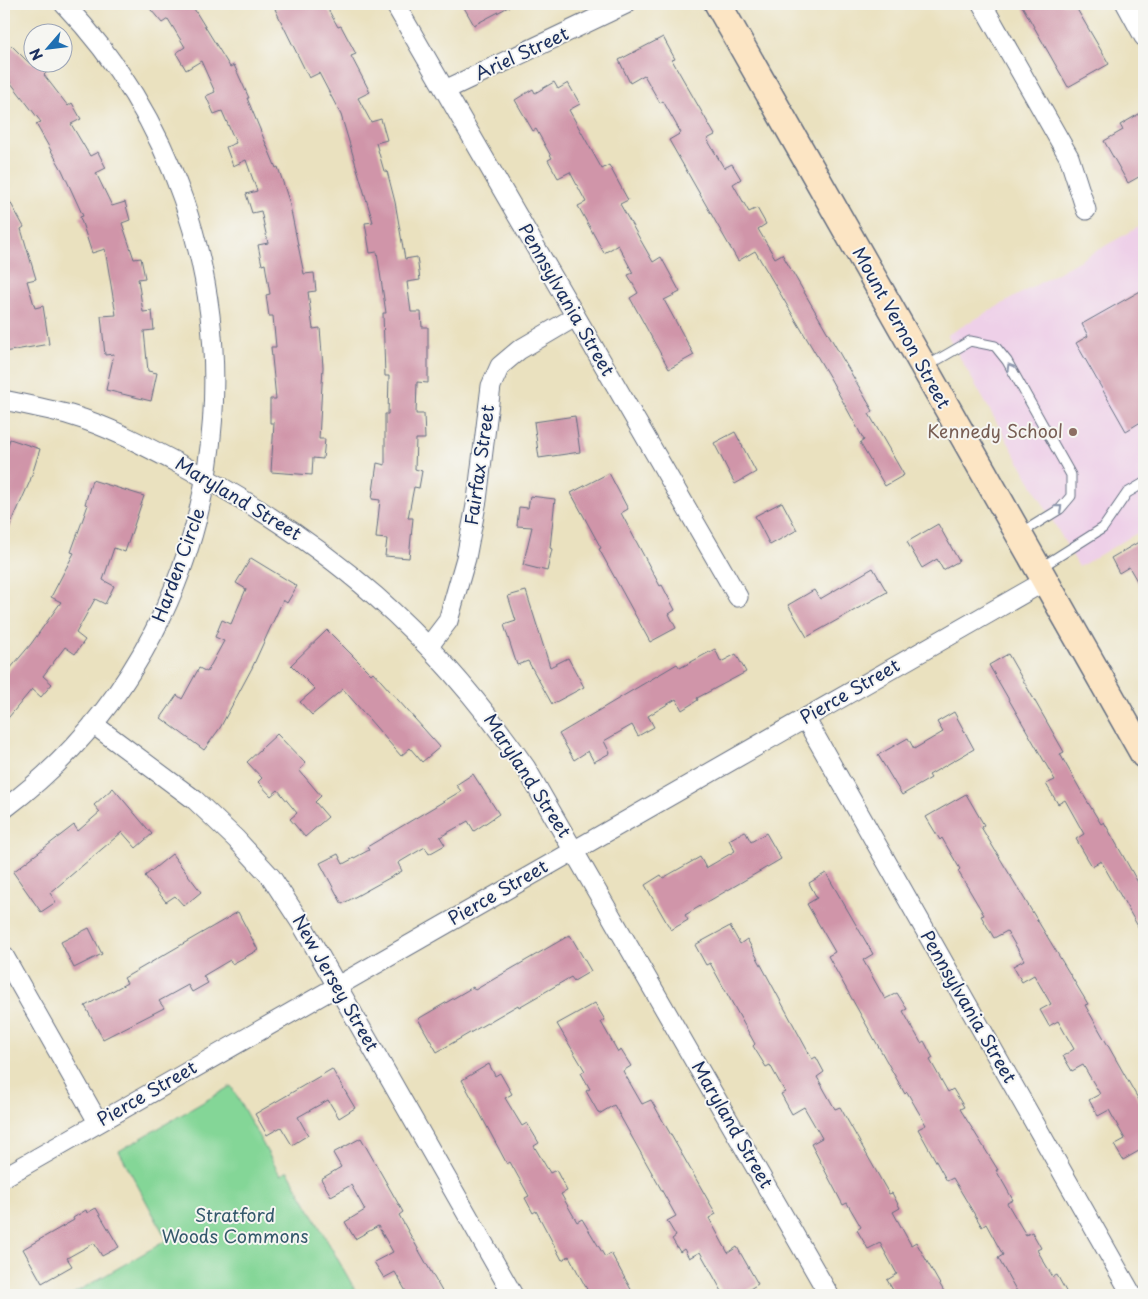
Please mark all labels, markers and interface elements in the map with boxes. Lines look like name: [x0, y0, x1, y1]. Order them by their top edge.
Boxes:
street label: Ariel Street: [470, 19, 573, 86]
north arrow: [22, 22, 72, 72]
text: N: [24, 45, 48, 64]
street label: Pennsylvania Street: [513, 218, 622, 381]
street label: Mount Vernon Street: [847, 241, 958, 413]
one-way arrow: [1006, 363, 1016, 372]
street label: Fairfax Street: [457, 403, 500, 527]
place label: Kennedy School: [927, 417, 1063, 444]
marker: Kennedy School: [1067, 426, 1079, 438]
street label: Maryland Street: [171, 449, 307, 546]
street label: Harden Circle: [144, 503, 211, 626]
one-way arrow: [1053, 506, 1062, 514]
street label: Pierce Street: [794, 651, 904, 730]
street label: Maryland Street: [478, 708, 579, 842]
street label: Pierce Street: [442, 852, 552, 931]
street label: New Jersey Street: [286, 909, 387, 1056]
street label: Pennsylvania Street: [915, 925, 1024, 1088]
street label: Pierce Street: [91, 1053, 201, 1132]
street label: Maryland Street: [686, 1056, 781, 1193]
park label: Stratford Woods Commons: [162, 1201, 308, 1249]

